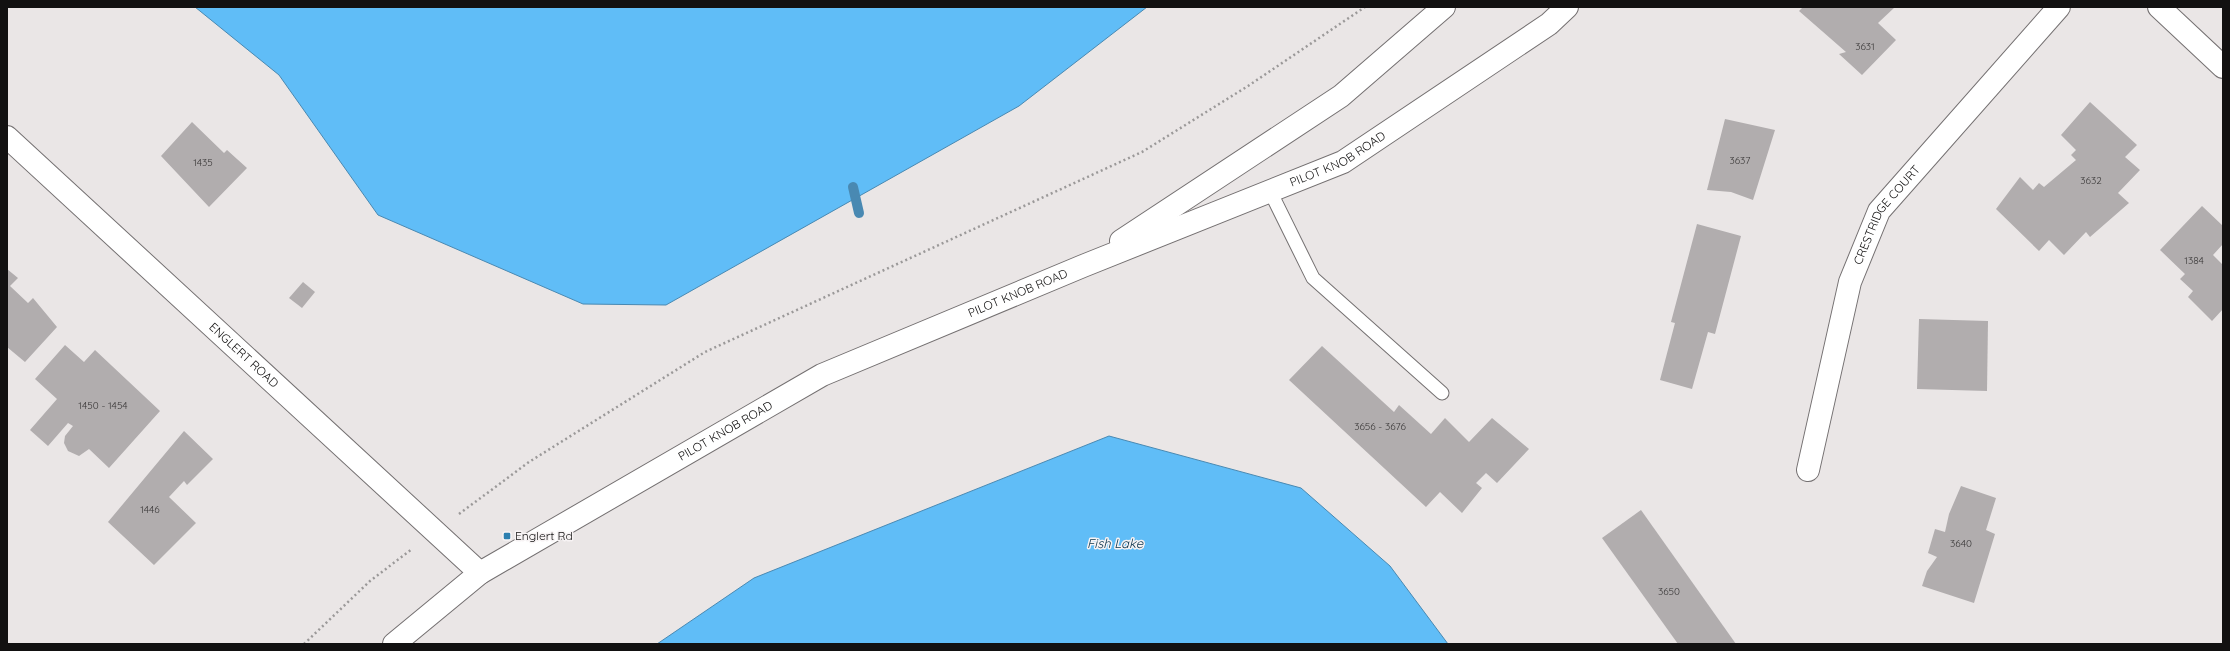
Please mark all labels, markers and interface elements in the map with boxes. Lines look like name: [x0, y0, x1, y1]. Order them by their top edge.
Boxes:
house number: 3631: [1855, 40, 1875, 53]
street label: PILOT KNOB ROAD: [1287, 127, 1388, 190]
house number: 3637: [1730, 154, 1751, 167]
house number: 1435: [193, 156, 213, 169]
street label: CRESTRIDGE COURT: [1850, 162, 1923, 267]
house number: 3632: [2080, 174, 2102, 187]
house number: 1384: [2184, 254, 2204, 267]
street label: PILOT KNOB ROAD: [966, 265, 1070, 320]
street label: ENGLERT ROAD: [206, 319, 282, 391]
street label: PILOT KNOB ROAD: [675, 397, 775, 464]
house number: 1450 - 1454: [78, 399, 128, 412]
house number: 3656 - 3676: [1354, 420, 1406, 433]
house number: 1446: [140, 503, 160, 516]
place label: Englert Rd: [515, 528, 573, 543]
marker: Englert Rd: [502, 531, 512, 541]
water label: Fish Lake: [1087, 535, 1144, 551]
house number: 3640: [1950, 537, 1972, 550]
house number: 3650: [1658, 585, 1680, 598]

